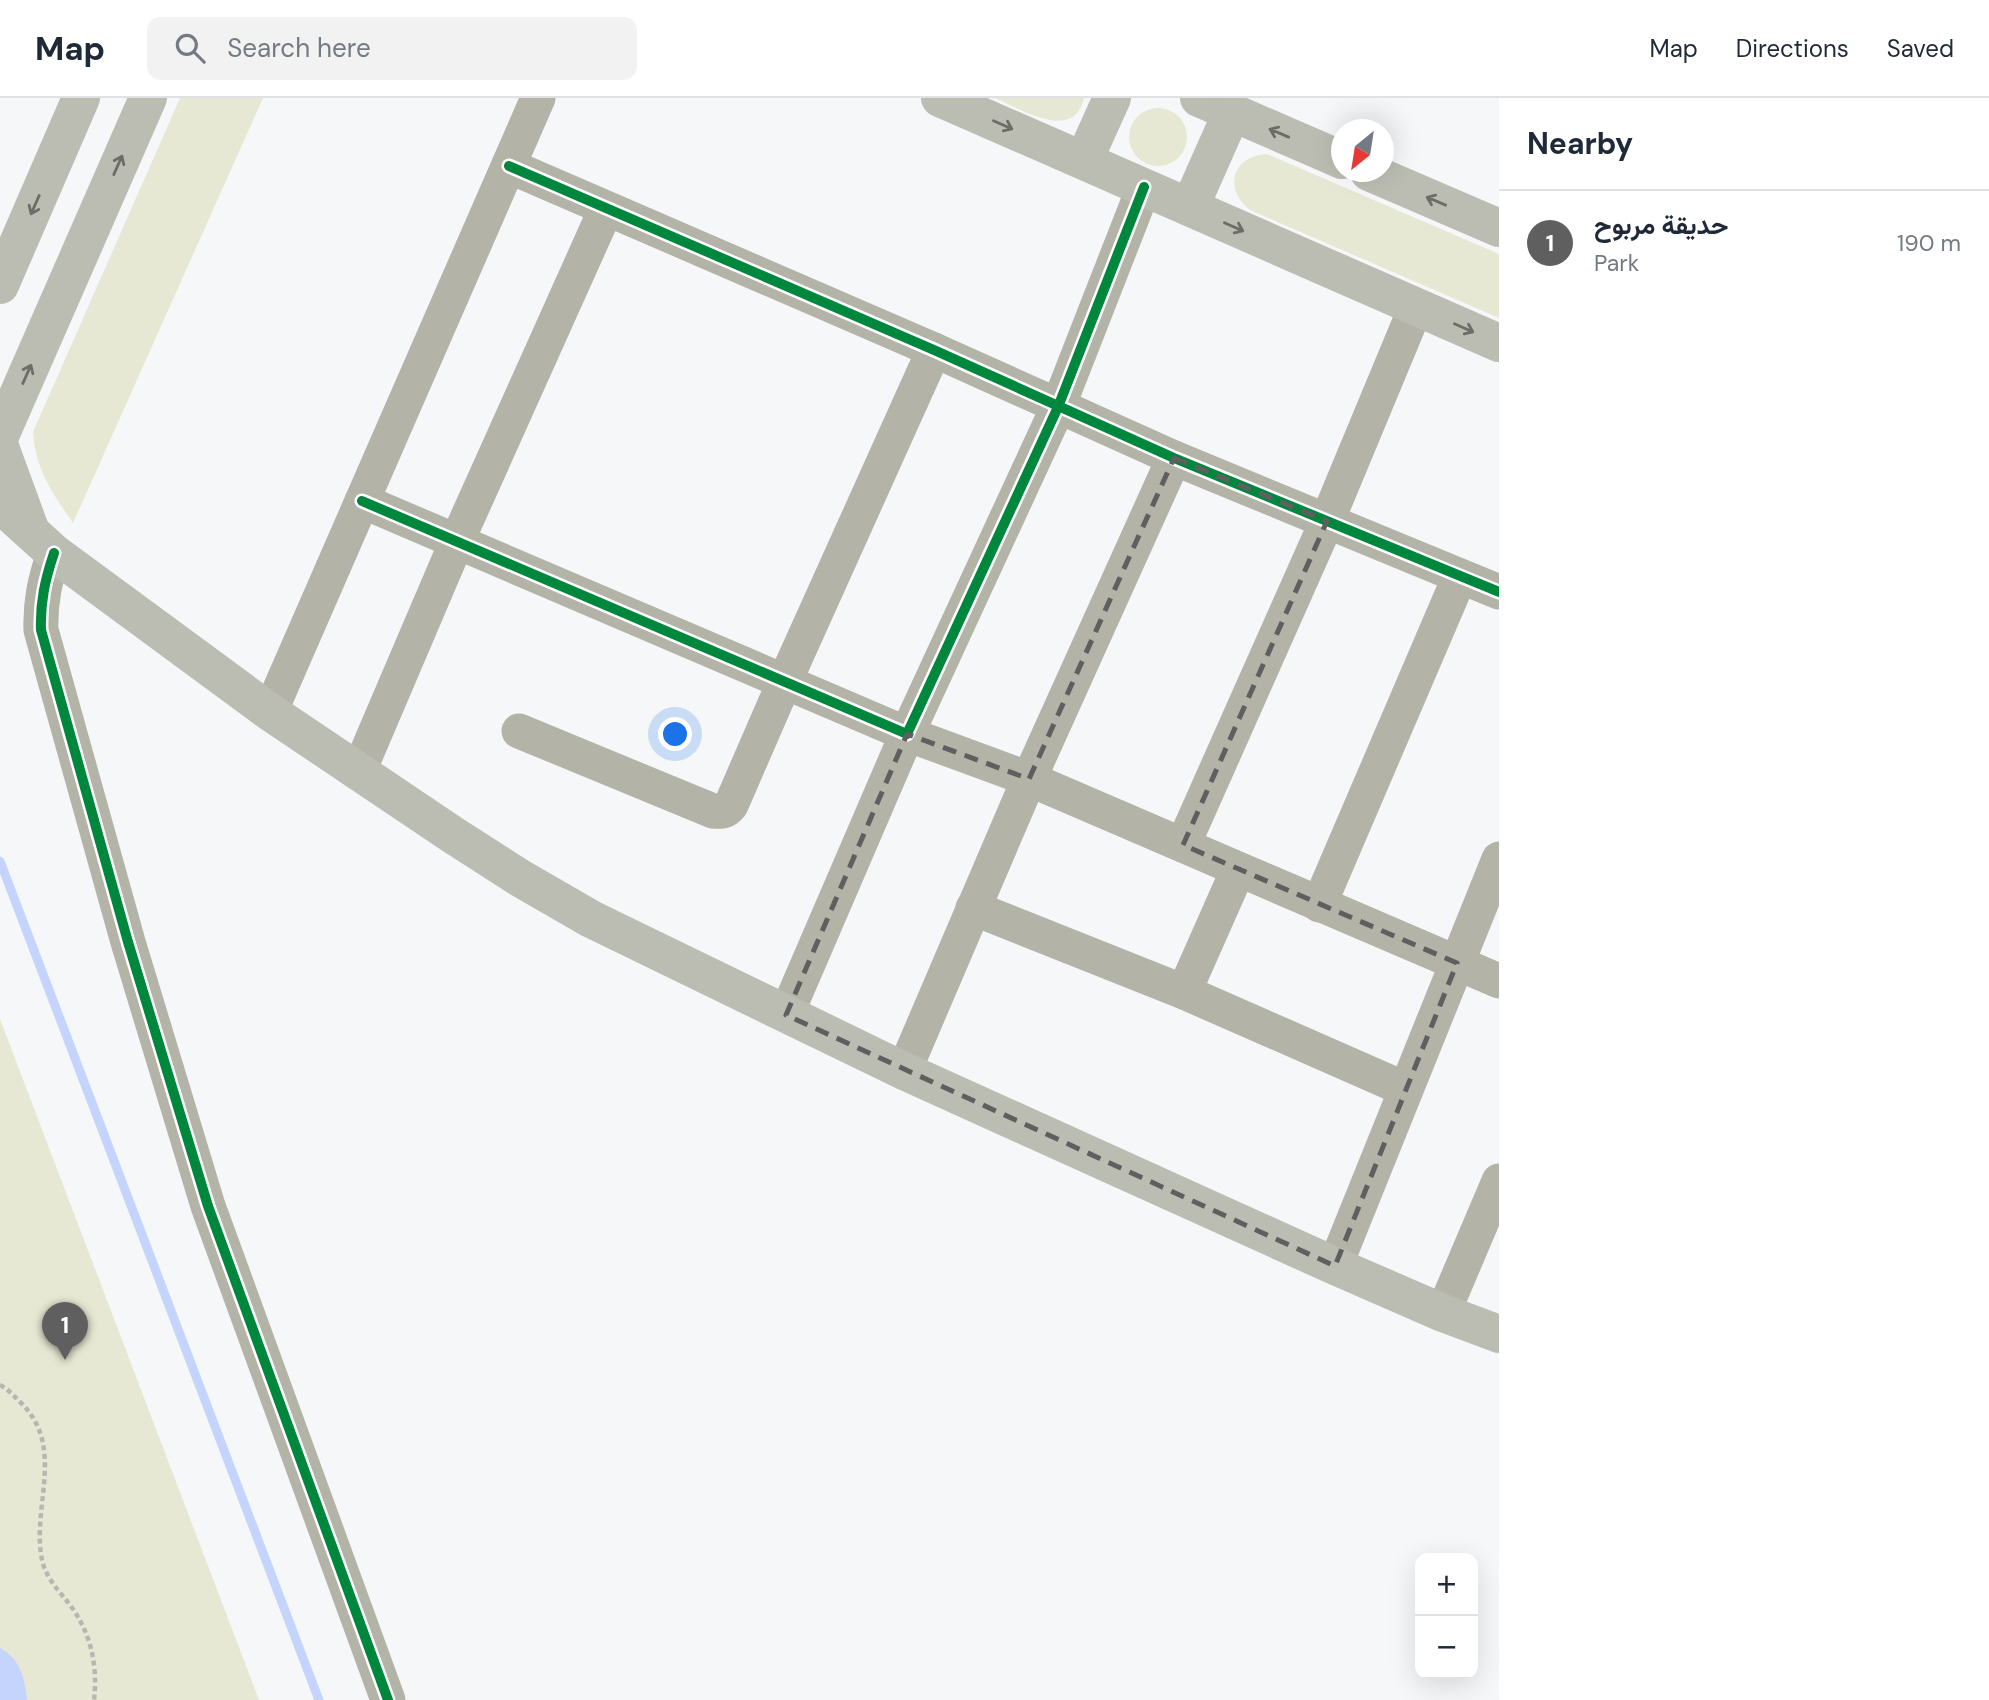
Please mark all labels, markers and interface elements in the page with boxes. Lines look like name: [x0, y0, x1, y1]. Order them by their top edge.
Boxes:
search box: [147, 17, 637, 80]
text: Map: [35, 27, 105, 70]
icon: search: [171, 29, 209, 67]
text: Search here: [227, 31, 371, 65]
text: Map: [1650, 33, 1698, 64]
text: Directions: [1736, 33, 1849, 64]
text: Saved: [1887, 33, 1954, 64]
one-way arrow: [992, 119, 1013, 132]
north arrow: [1331, 119, 1394, 182]
text: Nearby: [1527, 124, 1633, 163]
one-way arrow: [1269, 125, 1290, 138]
one-way arrow: [112, 155, 125, 176]
one-way arrow: [28, 194, 41, 216]
one-way arrow: [1426, 194, 1448, 207]
text: حديقة مربوح: [1594, 208, 1728, 242]
one-way arrow: [1223, 221, 1244, 234]
text: 1: [1546, 228, 1554, 258]
text: 190 m: [1897, 228, 1961, 258]
text: Park: [1594, 248, 1639, 278]
one-way arrow: [1453, 322, 1475, 335]
one-way arrow: [21, 363, 34, 385]
your location: [658, 717, 692, 751]
pin: 1: [42, 1302, 88, 1360]
map controls: [1415, 1553, 1478, 1679]
button: +: [1415, 1553, 1478, 1616]
button: −: [1415, 1616, 1478, 1679]

